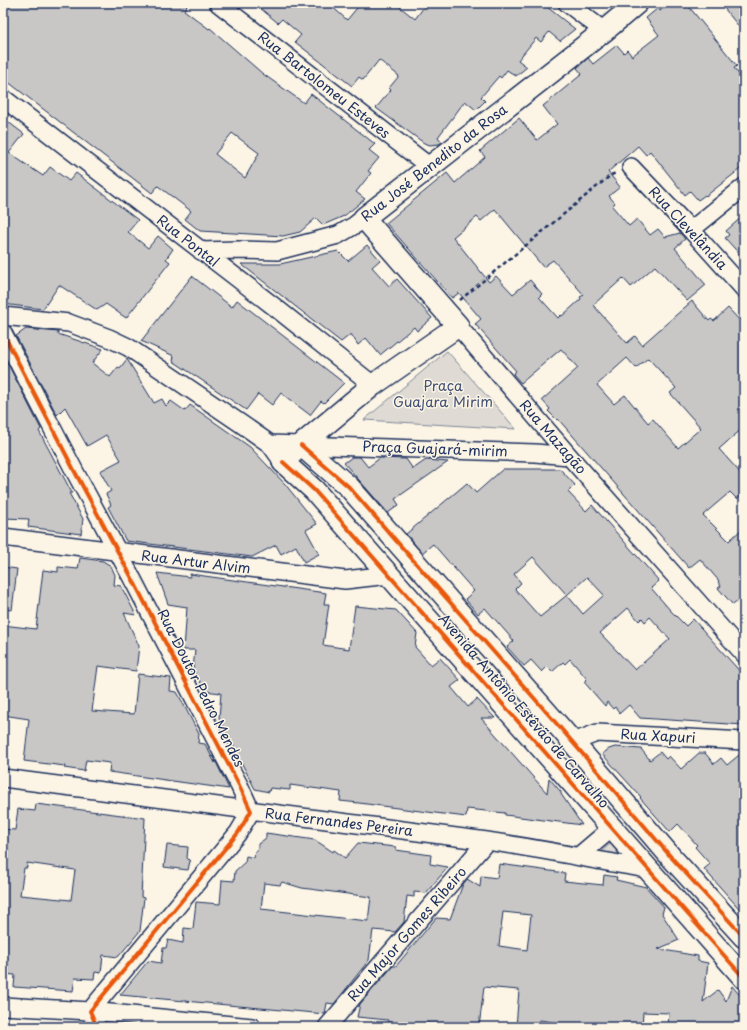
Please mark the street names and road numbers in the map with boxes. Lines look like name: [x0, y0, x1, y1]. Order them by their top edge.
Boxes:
street label: Rua Bartolomeu Esteves: [254, 26, 395, 143]
street label: Rua José Benedito da Rosa: [356, 99, 512, 226]
street label: Rua Clevelândia: [644, 181, 733, 274]
street label: Rua Pontal: [153, 210, 224, 272]
street label: Rua Mazagão: [515, 395, 592, 479]
street label: Praça Guajará-mirim: [362, 435, 508, 462]
street label: Rua Artur Alvim: [140, 544, 252, 579]
street label: Rua Doutor Pedro Mendes: [152, 605, 250, 770]
street label: Avenida Antônio Estêvão de Carvalho: [434, 609, 615, 813]
street label: Rua Xapuri: [620, 723, 696, 748]
street label: Rua Fernandes Pereira: [264, 802, 414, 841]
street label: Rua Major Gomes Ribeiro: [342, 861, 471, 1006]

